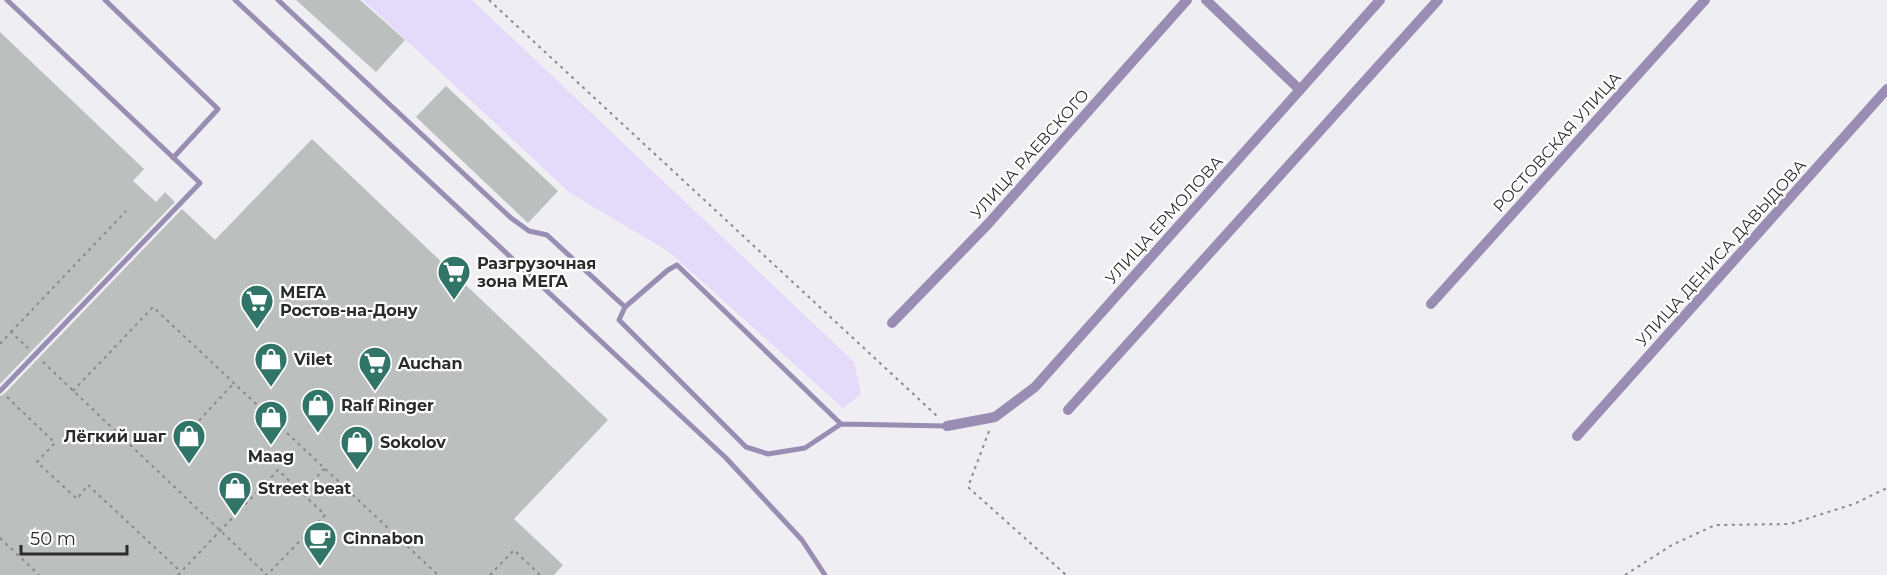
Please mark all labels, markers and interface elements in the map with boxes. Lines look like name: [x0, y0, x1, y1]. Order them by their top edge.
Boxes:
street label: РОСТОВСКАЯ УЛИЦА: [1489, 68, 1625, 216]
street label: УЛИЦА РАЕВСКОГО: [967, 85, 1093, 223]
street label: УЛИЦА ЕРМОЛОВА: [1101, 152, 1227, 288]
street label: УЛИЦА ДЕНИСА ДАВЫДОВА: [1632, 156, 1810, 350]
supermarket icon: Разгрузочная зона МЕГА: [436, 254, 472, 301]
place label: Разгрузочная зона МЕГА: [477, 254, 596, 291]
supermarket icon: МЕГА Ростов-на-Дону: [239, 283, 275, 330]
place label: МЕГА Ростов-на-Дону: [280, 283, 418, 320]
shop icon: Vilet: [253, 341, 289, 388]
supermarket icon: Auchan: [357, 345, 393, 392]
place label: Vilet: [293, 350, 333, 369]
place label: Auchan: [397, 354, 462, 373]
shop icon: Ralf Ringer: [300, 387, 336, 434]
place label: Ralf Ringer: [341, 396, 434, 415]
shop icon: Maag: [253, 399, 289, 446]
shop icon: Лёгкий шаг: [171, 418, 207, 465]
shop icon: Sokolov: [339, 424, 375, 471]
place label: Лёгкий шаг: [64, 427, 167, 446]
place label: Sokolov: [380, 433, 446, 452]
place label: Maag: [248, 447, 294, 466]
shop icon: Street beat: [217, 470, 253, 517]
place label: Street beat: [258, 479, 351, 498]
scale bar: [21, 518, 128, 556]
cafe icon: Cinnabon: [302, 520, 338, 567]
text: 50 m: [30, 528, 76, 550]
place label: Cinnabon: [343, 529, 424, 548]

